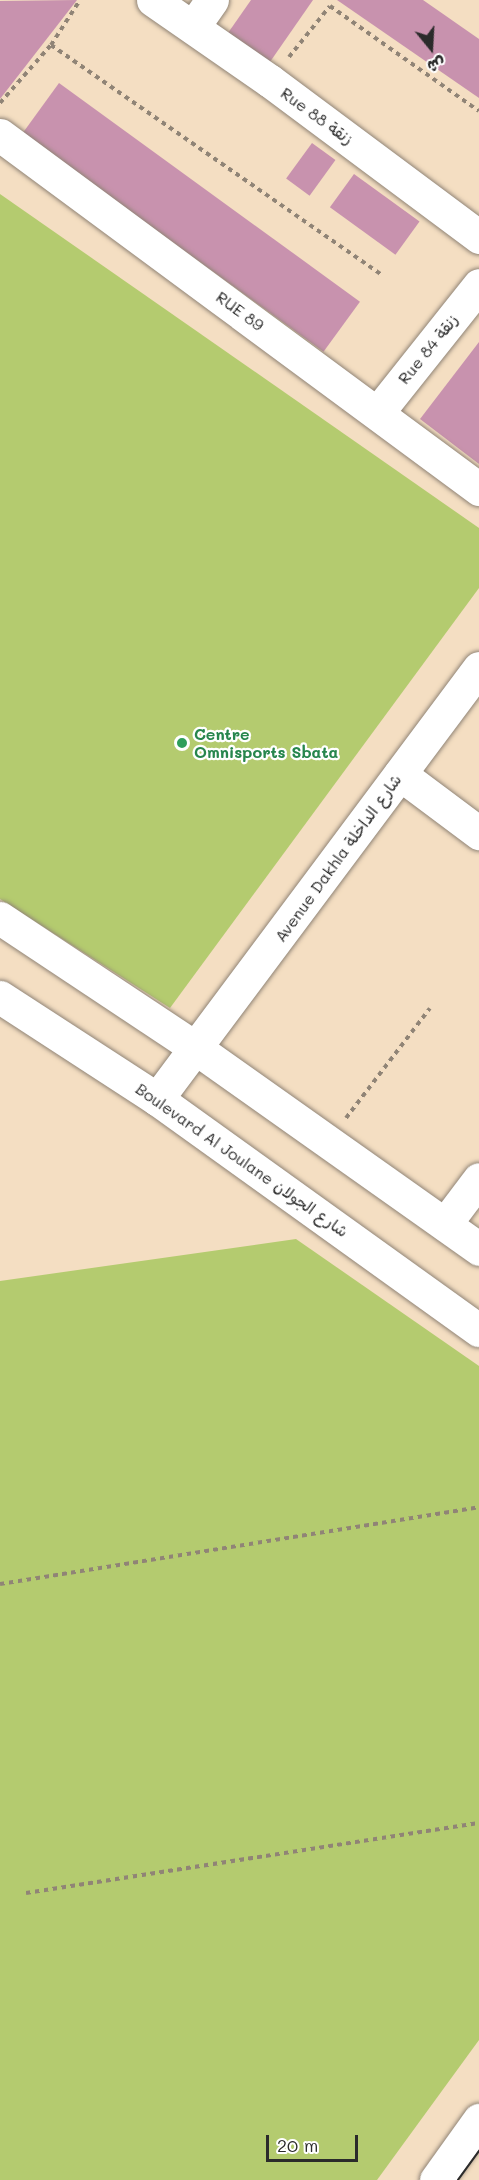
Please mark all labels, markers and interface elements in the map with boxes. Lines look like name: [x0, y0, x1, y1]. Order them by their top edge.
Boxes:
north arrow: [401, 18, 461, 78]
text: ش: [425, 53, 448, 78]
street label: Rue 88 زنقة: [277, 83, 357, 149]
street label: RUE 89: [212, 287, 268, 335]
street label: Rue 84 زنقة: [394, 310, 462, 388]
place label: Centre Omnisports Sbata: [194, 724, 338, 762]
marker: Centre Omnisports Sbata: [175, 736, 189, 750]
street label: Avenue Dakhla شارع الداخلة: [271, 770, 405, 946]
street label: Boulevard Al Joulane شارع الجولان: [132, 1079, 352, 1241]
scale bar: [269, 2123, 360, 2161]
text: 20 m: [277, 2133, 318, 2157]

